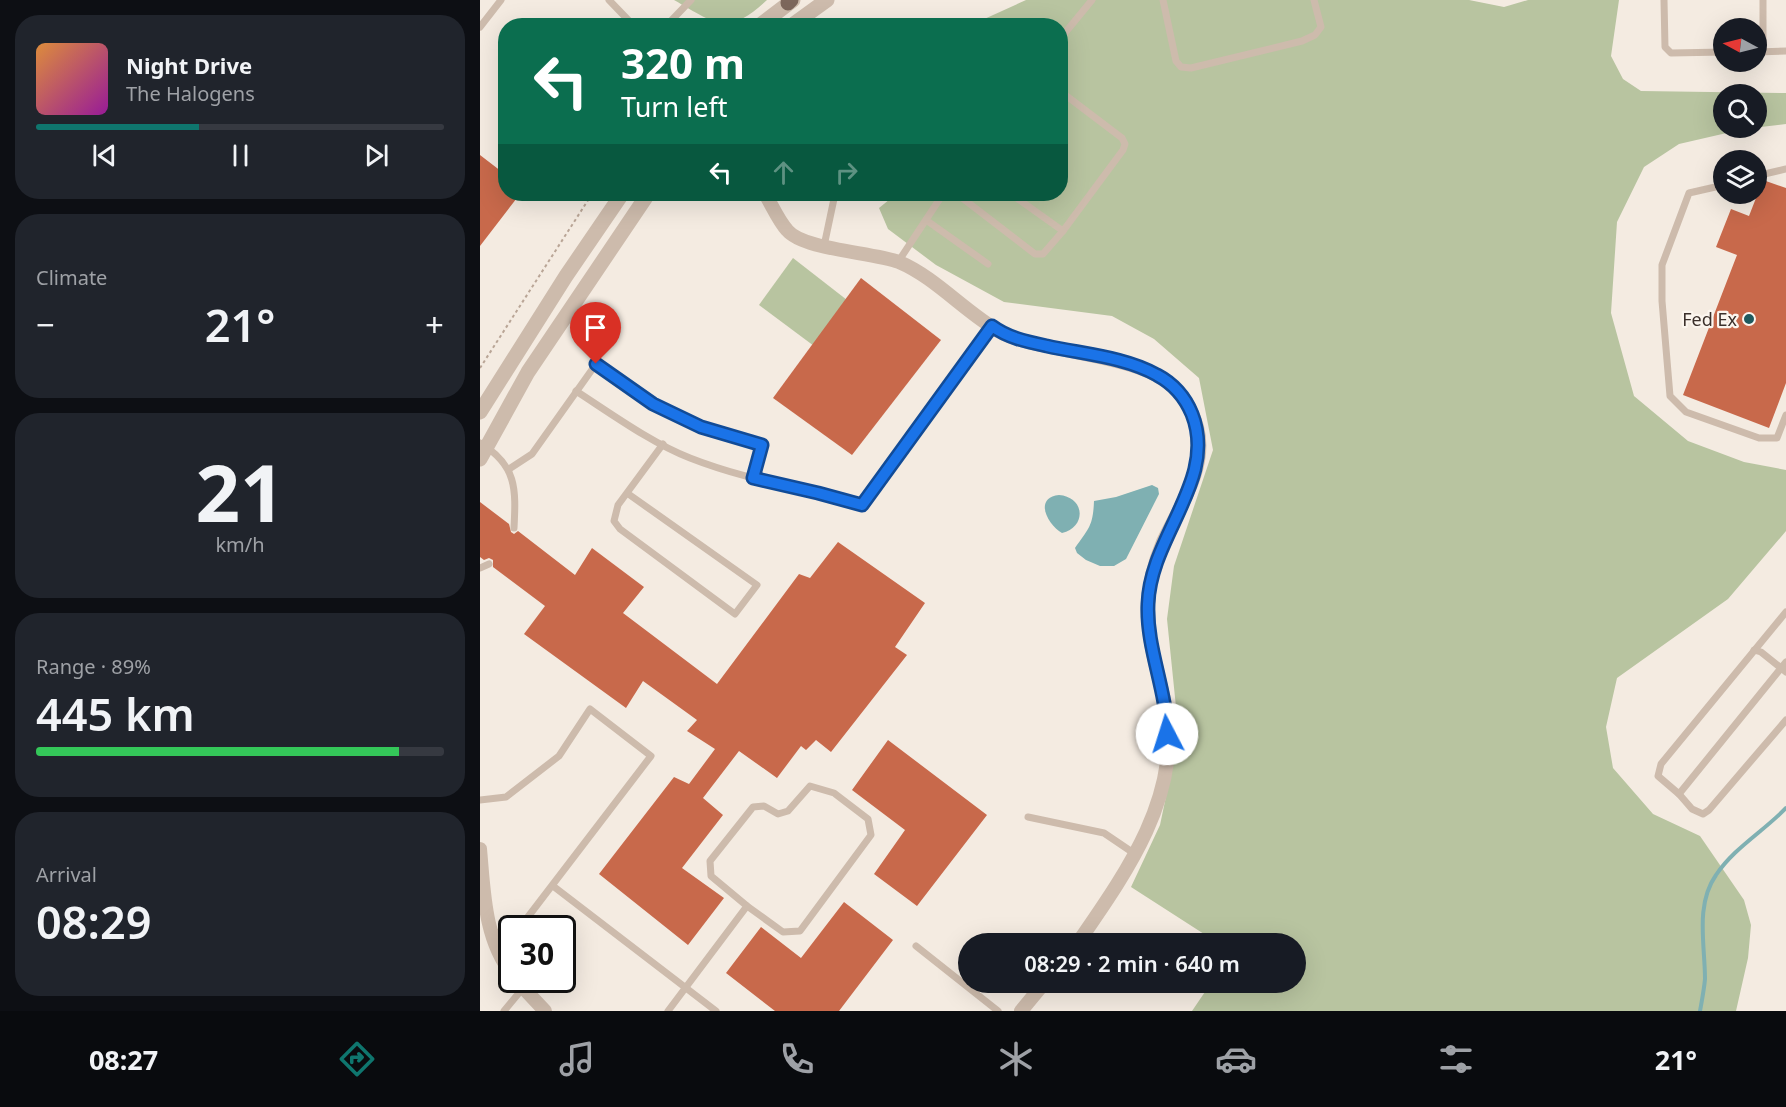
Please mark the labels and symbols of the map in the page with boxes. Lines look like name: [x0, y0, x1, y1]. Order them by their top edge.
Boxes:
north arrow: [1713, 18, 1767, 72]
pin: [570, 302, 621, 364]
place label: Fed Ex: [1682, 307, 1737, 331]
marker: Fed Ex: [1742, 312, 1756, 326]
position arrow: [1135, 702, 1199, 766]
speed limit sign: 30: [498, 915, 576, 993]

